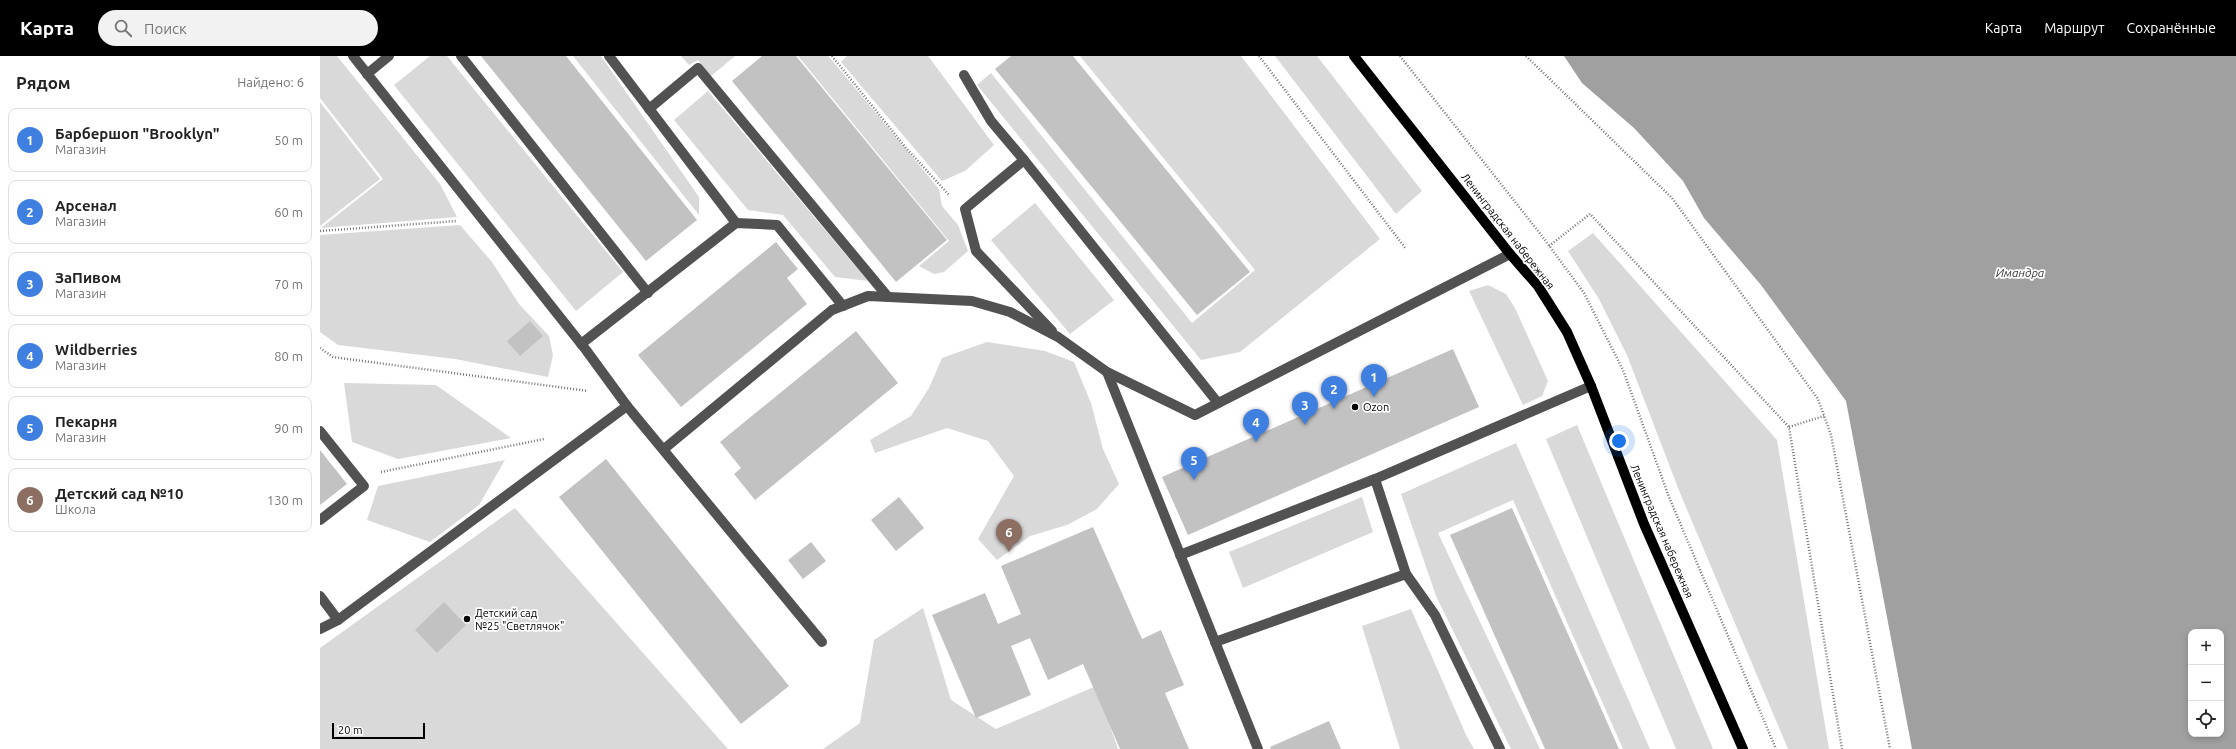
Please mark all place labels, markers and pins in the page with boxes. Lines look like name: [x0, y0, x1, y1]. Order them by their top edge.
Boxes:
pin: 1: [1361, 364, 1387, 397]
pin: 2: [1321, 376, 1347, 409]
pin: 3: [1292, 392, 1318, 425]
place label: Ozon: [1363, 401, 1389, 413]
marker: Ozon: [1350, 402, 1360, 412]
pin: 4: [1243, 409, 1269, 442]
pin: 5: [1181, 447, 1207, 480]
pin: 6: [996, 519, 1022, 552]
place label: Детский сад №25 "Светлячок": [475, 607, 564, 632]
marker: Детский сад №25 "Светлячок": [462, 614, 472, 624]

